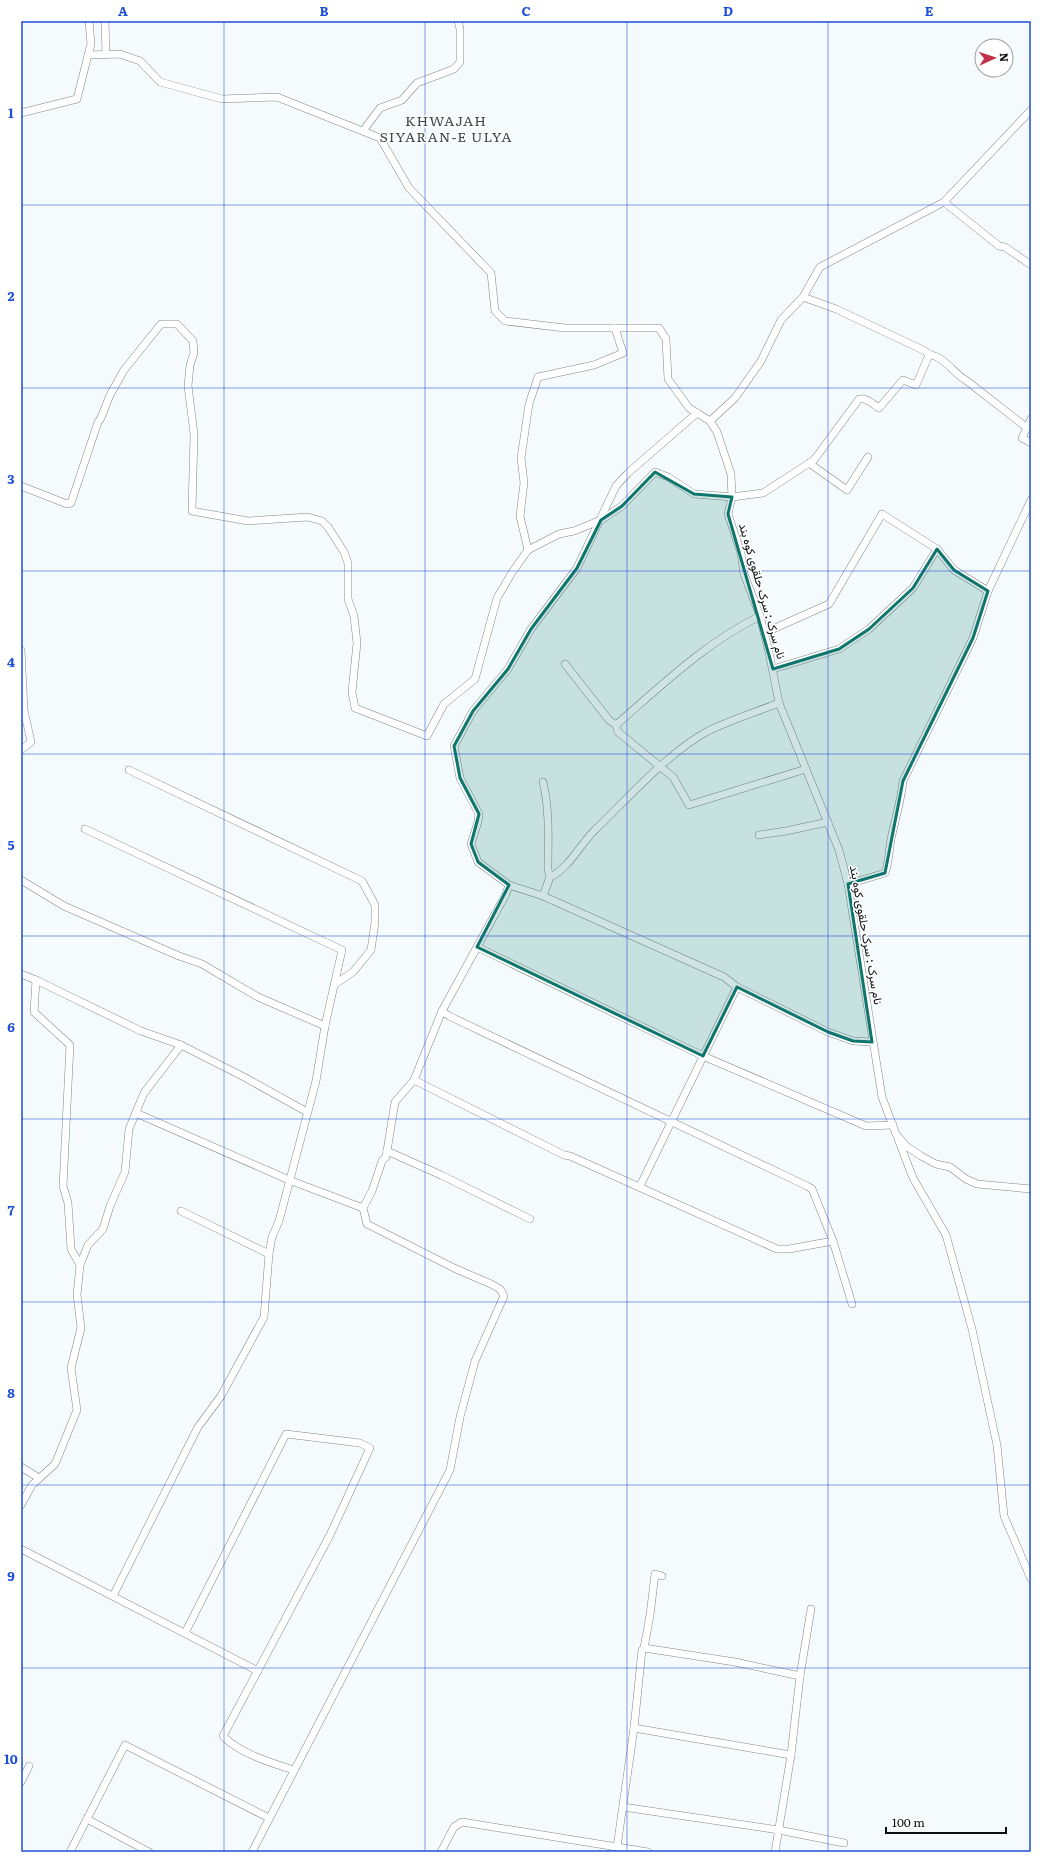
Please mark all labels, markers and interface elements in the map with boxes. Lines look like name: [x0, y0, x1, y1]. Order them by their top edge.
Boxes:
text: A: [118, 1, 128, 20]
text: B: [320, 1, 329, 20]
text: C: [521, 1, 531, 20]
text: D: [723, 1, 733, 20]
text: E: [925, 1, 934, 20]
north arrow: [974, 38, 1014, 78]
text: N: [997, 52, 1013, 62]
text: 1: [8, 103, 14, 122]
district label: KHWAJAH SIYARAN-E ULYA: [379, 110, 513, 146]
text: 2: [8, 286, 15, 305]
text: 3: [7, 469, 15, 488]
street label: نام سرک : سرک حلقوی کوه بند: [735, 521, 791, 661]
text: 4: [7, 652, 15, 671]
text: 5: [7, 835, 15, 854]
street label: نام سرک : سرک حلقوی کوه بند: [846, 864, 888, 1006]
text: 6: [7, 1017, 15, 1036]
text: 7: [7, 1200, 15, 1219]
text: 8: [7, 1383, 15, 1402]
text: 9: [7, 1566, 15, 1585]
text: 10: [4, 1749, 18, 1768]
scale bar: [886, 1809, 1006, 1835]
text: 100 m: [892, 1813, 925, 1831]

